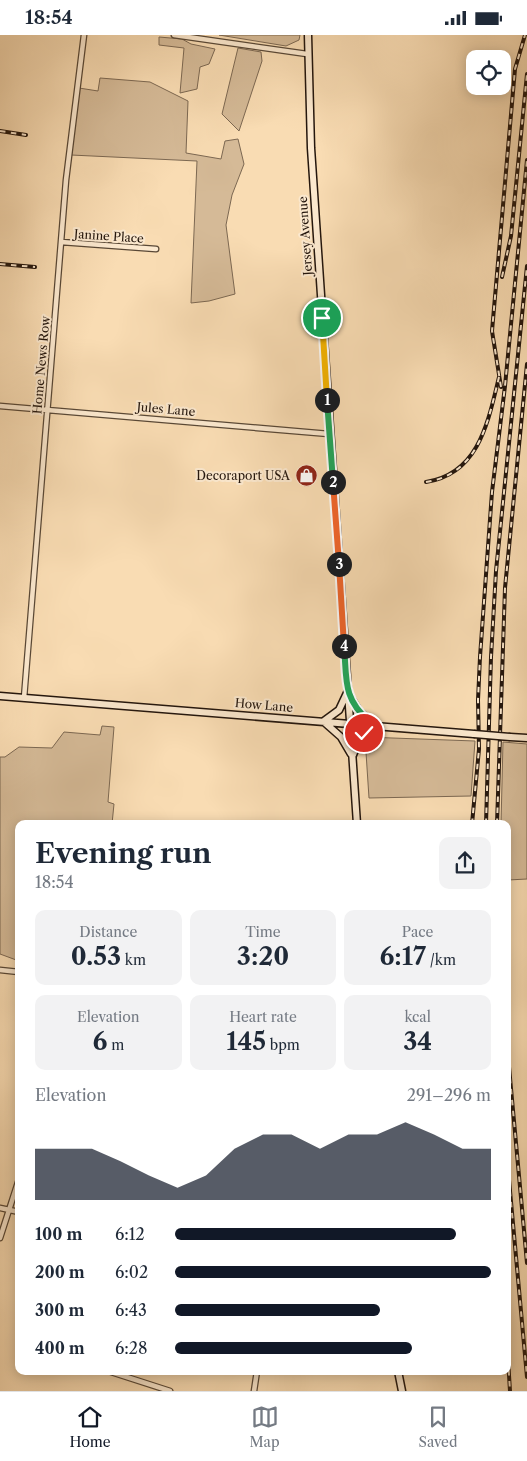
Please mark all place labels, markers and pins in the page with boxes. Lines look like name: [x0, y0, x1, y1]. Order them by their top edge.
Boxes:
pin: [301, 297, 343, 339]
pin: 1: [314, 387, 340, 413]
shop icon: Decoraport USA: [294, 463, 318, 487]
place label: Decoraport USA: [196, 468, 291, 483]
pin: 2: [320, 469, 346, 495]
pin: 3: [326, 551, 352, 577]
pin: 4: [332, 633, 356, 659]
pin: [343, 712, 385, 754]

